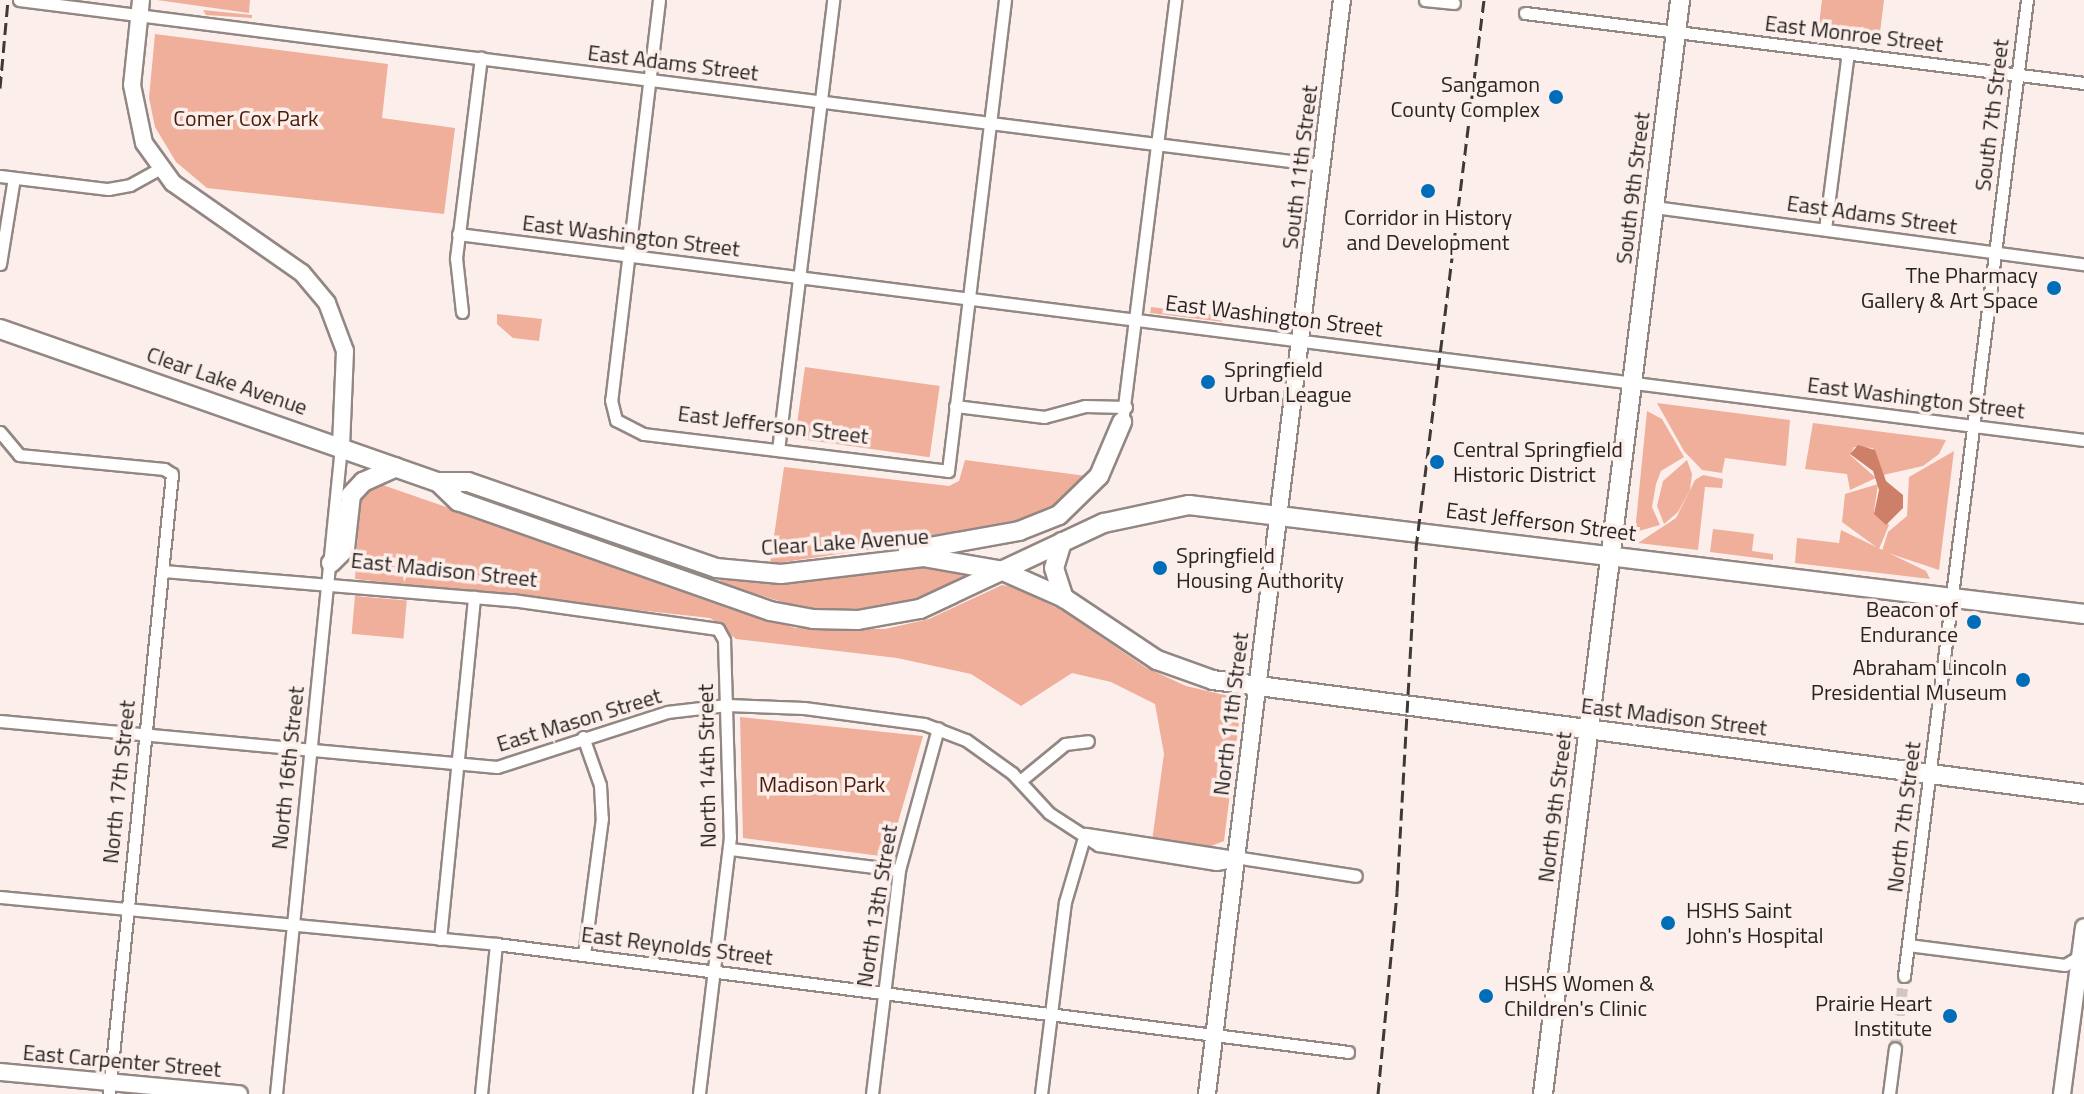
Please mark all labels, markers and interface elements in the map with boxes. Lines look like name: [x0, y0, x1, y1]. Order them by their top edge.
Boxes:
street label: East Monroe Street: [1763, 10, 1945, 58]
street label: South 7th Street: [1970, 37, 2014, 193]
street label: East Adams Street: [586, 39, 760, 87]
place label: Sangamon County Complex: [1391, 71, 1540, 122]
street label: South 11th Street: [1277, 83, 1323, 251]
marker: Sangamon County Complex: [1547, 88, 1565, 106]
park label: Comer Cox Park: [173, 106, 319, 132]
street label: South 9th Street: [1611, 110, 1655, 266]
marker: Corridor in History and Development: [1419, 182, 1437, 200]
street label: East Adams Street: [1785, 190, 1959, 240]
place label: Corridor in History and Development: [1344, 204, 1512, 256]
street label: East Washington Street: [521, 210, 741, 262]
place label: The Pharmacy Gallery & Art Space: [1861, 262, 2038, 314]
marker: The Pharmacy Gallery & Art Space: [2045, 279, 2063, 297]
street label: East Washington Street: [1164, 290, 1384, 342]
street label: Clear Lake Avenue: [143, 341, 311, 421]
place label: Springfield Urban League: [1224, 356, 1352, 408]
street label: East Washington Street: [1806, 372, 2026, 424]
marker: Springfield Urban League: [1199, 373, 1217, 391]
street label: East Jefferson Street: [676, 400, 870, 450]
place label: Central Springfield Historic District: [1453, 436, 1623, 488]
marker: Central Springfield Historic District: [1428, 453, 1446, 471]
street label: East Jefferson Street: [1444, 497, 1638, 547]
street label: Clear Lake Avenue: [760, 523, 930, 561]
place label: Springfield Housing Authority: [1176, 542, 1344, 594]
street label: East Madison Street: [350, 547, 538, 593]
marker: Springfield Housing Authority: [1151, 559, 1169, 577]
place label: Beacon of Endurance: [1860, 596, 1958, 648]
marker: Beacon of Endurance: [1965, 613, 1983, 631]
street label: North 11th Street: [1208, 631, 1254, 797]
place label: Abraham Lincoln Presidential Museum: [1811, 654, 2007, 706]
marker: Abraham Lincoln Presidential Museum: [2014, 671, 2032, 689]
street label: East Mason Street: [494, 682, 664, 758]
street label: North 14th Street: [692, 684, 722, 848]
street label: North 16th Street: [266, 685, 310, 851]
street label: East Madison Street: [1580, 692, 1768, 742]
street label: North 17th Street: [97, 699, 141, 865]
street label: North 9th Street: [1533, 730, 1577, 884]
street label: North 7th Street: [1882, 740, 1926, 894]
park label: Madison Park: [759, 772, 885, 798]
street label: North 13th Street: [851, 823, 903, 989]
place label: HSHS Saint John's Hospital: [1686, 897, 1824, 948]
marker: HSHS Saint John's Hospital: [1657, 912, 1679, 934]
street label: East Reynolds Street: [580, 921, 774, 971]
place label: HSHS Women & Children's Clinic: [1504, 970, 1654, 1022]
marker: HSHS Women & Children's Clinic: [1475, 985, 1497, 1007]
place label: Prairie Heart Institute: [1815, 990, 1932, 1042]
marker: Prairie Heart Institute: [1939, 1005, 1961, 1027]
street label: East Carpenter Street: [22, 1039, 222, 1083]

